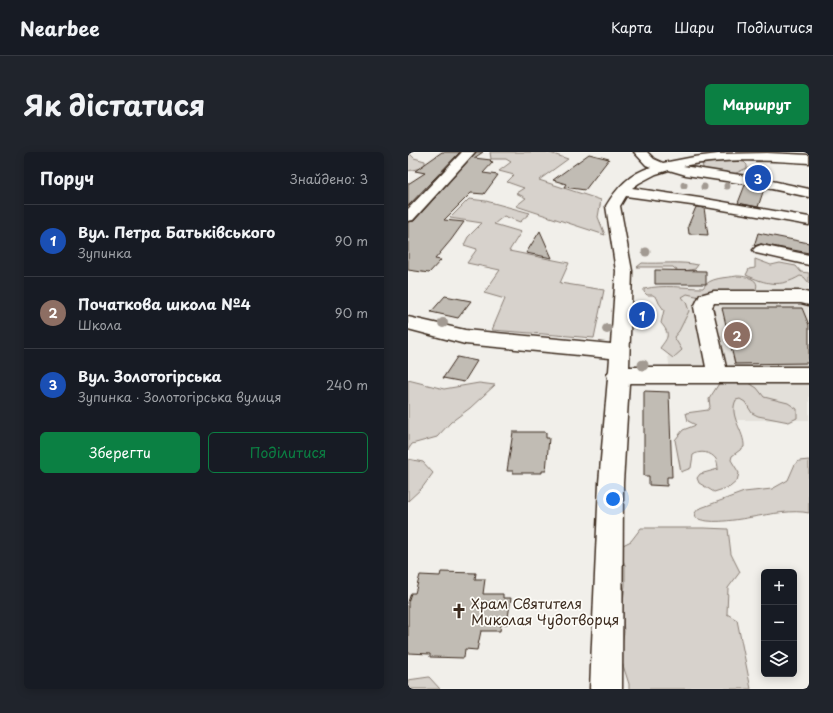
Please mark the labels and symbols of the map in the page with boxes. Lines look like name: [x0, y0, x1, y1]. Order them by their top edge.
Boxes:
pin: 3: [745, 163, 771, 193]
pin: 1: [629, 300, 655, 330]
pin: 2: [724, 320, 750, 350]
your location: [603, 489, 623, 509]
place label: Храм Святителя Миколая Чудотворця: [471, 593, 619, 630]
church icon: Храм Святителя Миколая Чудотворця: [450, 602, 468, 620]

